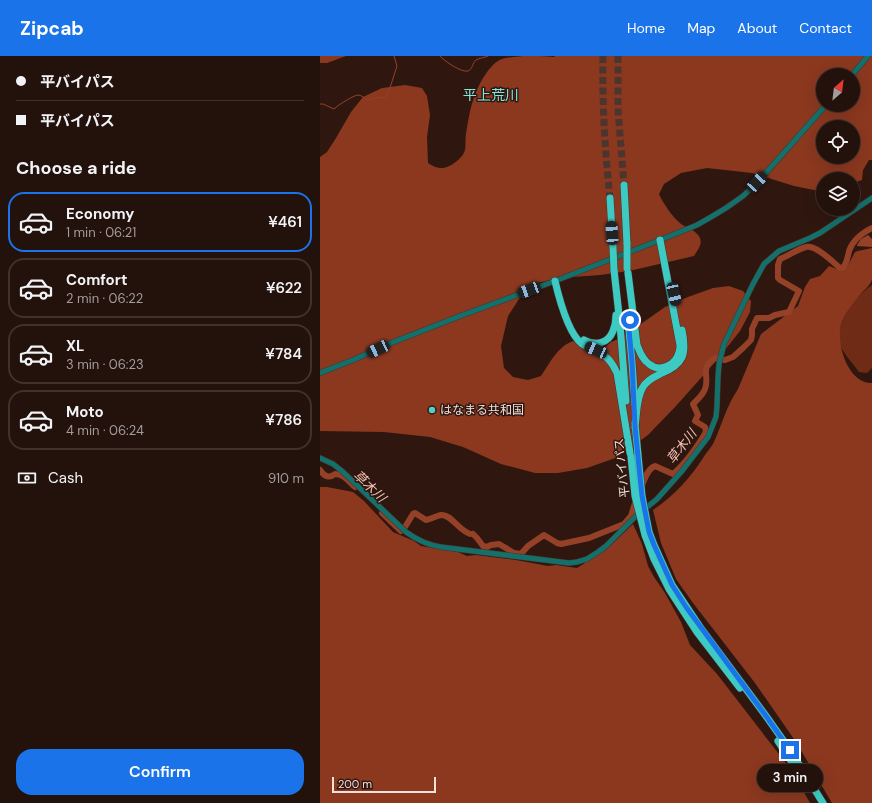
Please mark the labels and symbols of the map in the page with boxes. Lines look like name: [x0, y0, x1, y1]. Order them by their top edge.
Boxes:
north arrow: [816, 68, 860, 112]
district label: 平上荒川: [463, 86, 519, 104]
car: [744, 169, 770, 195]
car: [605, 221, 619, 245]
car: [516, 280, 542, 300]
car: [665, 281, 683, 307]
route start: [621, 311, 639, 329]
car: [365, 338, 391, 360]
car: [583, 340, 609, 360]
place label: はなまる共和国: [440, 402, 524, 418]
marker: はなまる共和国: [427, 405, 437, 415]
water label: 草木川: [663, 424, 701, 467]
street label: 平バイパス: [611, 437, 633, 499]
water label: 草木川: [350, 467, 391, 507]
route end: [781, 741, 799, 759]
callout: 3 min: [757, 764, 823, 792]
scale bar: [332, 775, 436, 794]

